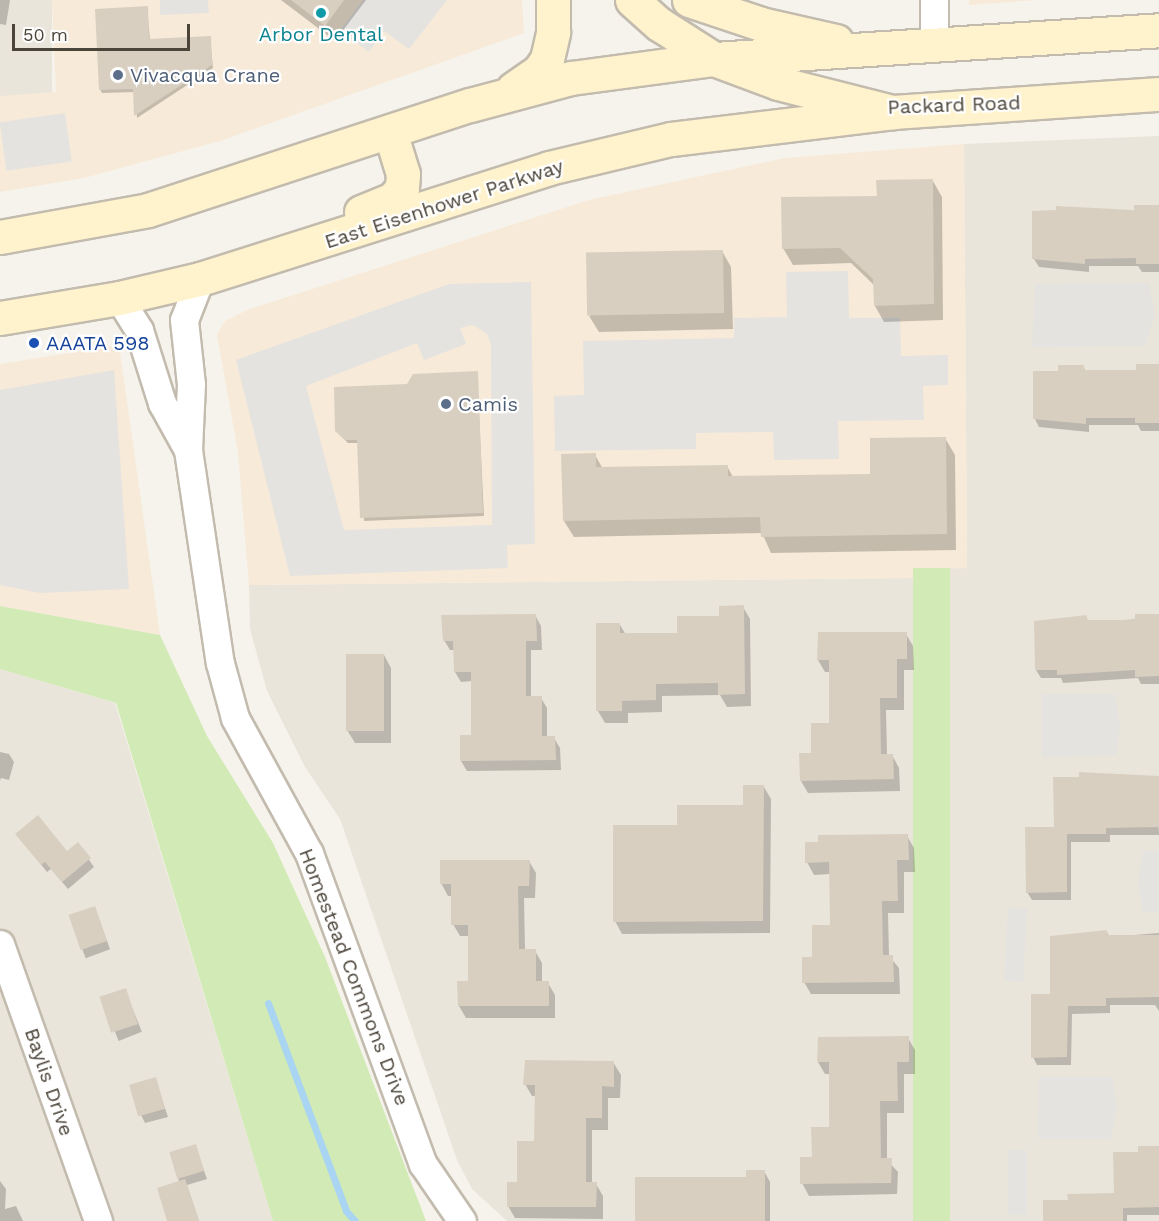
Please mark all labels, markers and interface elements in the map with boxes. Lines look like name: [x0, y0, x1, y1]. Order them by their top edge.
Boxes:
marker: Arbor Dental: [314, 6, 328, 20]
scale bar: [15, 12, 194, 50]
place label: Arbor Dental: [259, 22, 383, 46]
text: 50 m: [23, 24, 68, 45]
place label: Vivacqua Crane: [130, 63, 281, 87]
marker: Vivacqua Crane: [111, 68, 125, 82]
street label: Packard Road: [887, 91, 1021, 119]
street label: East Eisenhower Parkway: [321, 154, 567, 254]
place label: AAATA 598: [46, 331, 150, 355]
marker: AAATA 598: [27, 336, 41, 350]
place label: Camis: [458, 392, 518, 416]
marker: Camis: [439, 397, 453, 411]
street label: Homestead Commons Drive: [294, 845, 414, 1109]
street label: Baylis Drive: [19, 1025, 79, 1139]

